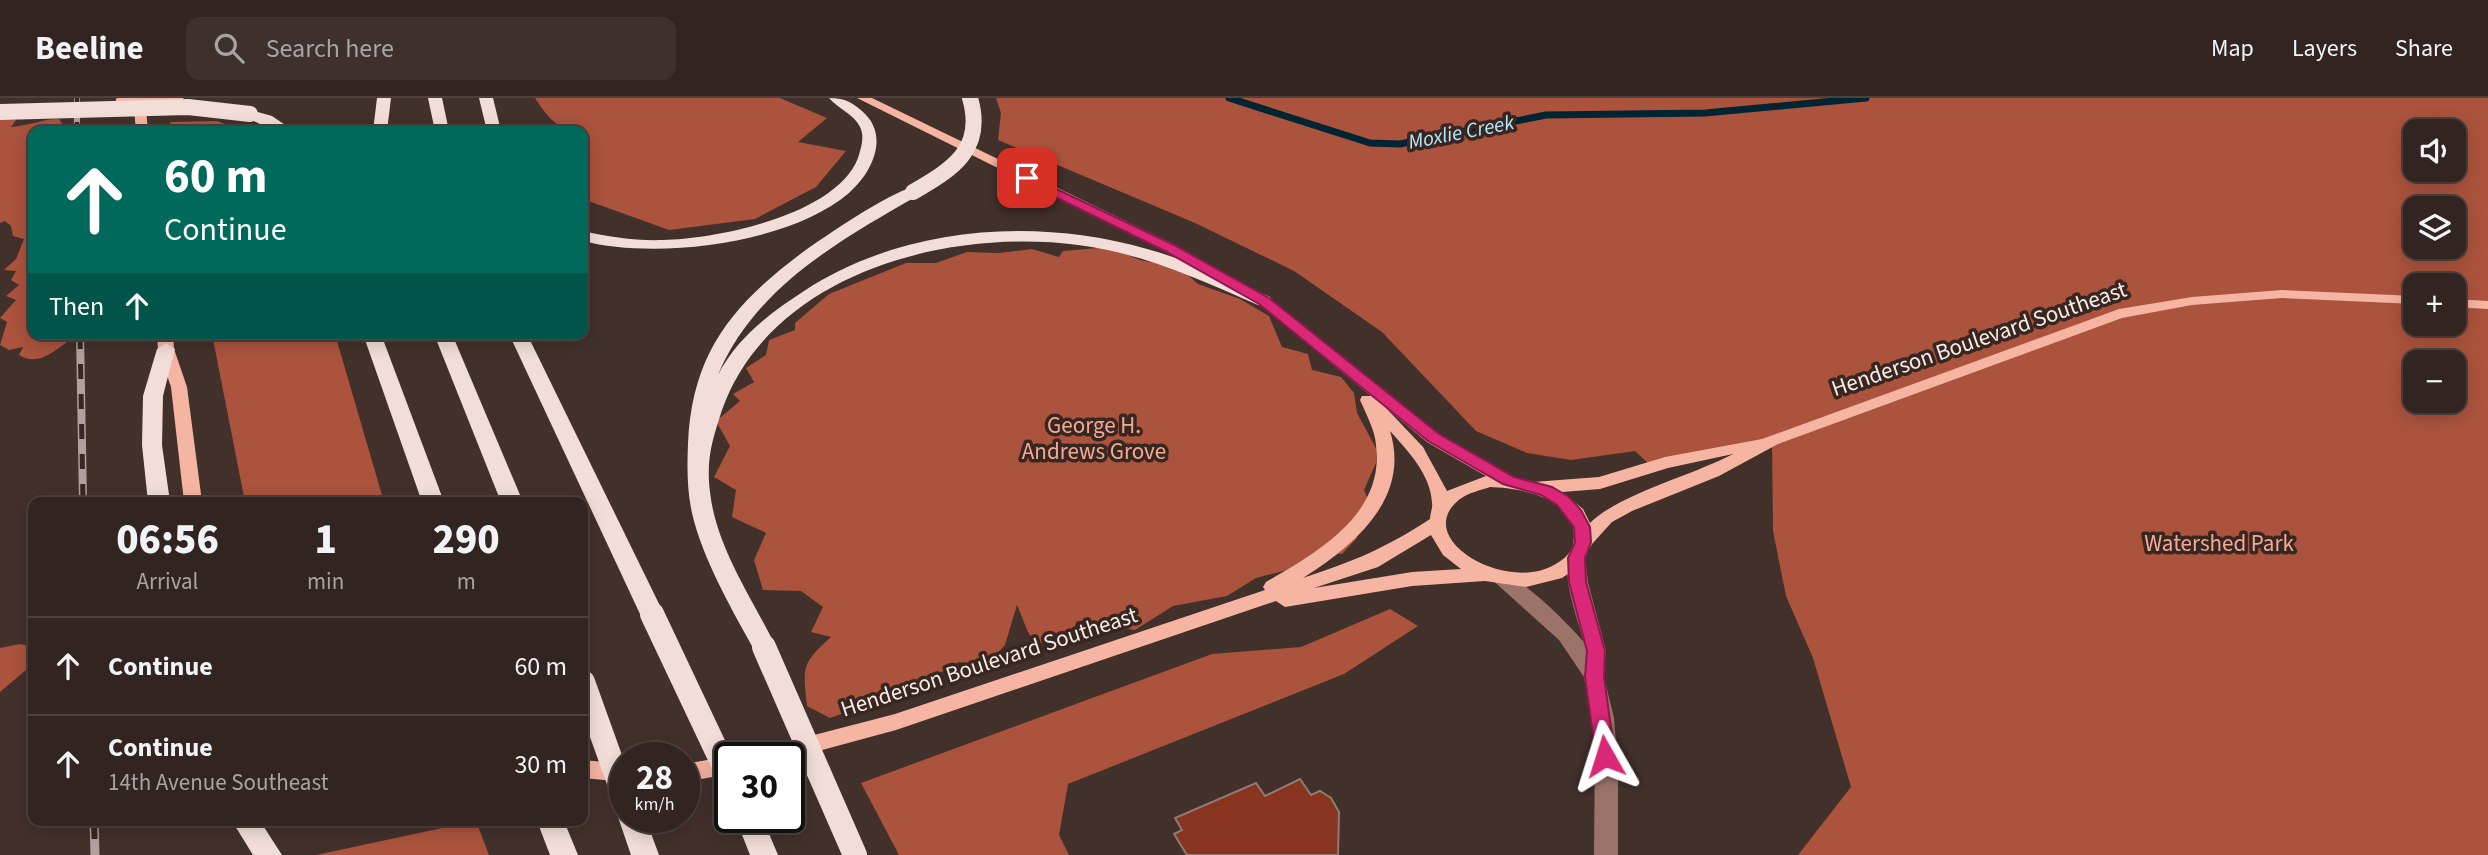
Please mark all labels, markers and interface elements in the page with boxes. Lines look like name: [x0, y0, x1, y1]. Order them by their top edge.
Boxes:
search box: [186, 17, 676, 80]
text: Beeline: [35, 25, 144, 72]
icon: search: [210, 29, 248, 67]
text: Search here: [266, 30, 394, 67]
text: Map: [2211, 31, 2254, 66]
text: Layers: [2292, 31, 2357, 66]
text: Share: [2395, 31, 2453, 66]
water label: Moxlie Creek: [1405, 107, 1518, 157]
map controls: [2403, 119, 2466, 413]
button: sound: [2403, 119, 2466, 182]
text: 60 m: [164, 142, 268, 212]
pin: [997, 148, 1057, 208]
icon: ahead: [49, 154, 140, 245]
icon: arrive: [1008, 159, 1046, 197]
button: layers: [2403, 196, 2466, 259]
text: Continue: [164, 207, 287, 253]
street label: Henderson Boulevard Southeast: [1827, 273, 2131, 405]
button: +: [2403, 273, 2466, 336]
icon: ahead: [118, 287, 156, 325]
text: Then: [49, 288, 104, 325]
button: −: [2403, 350, 2466, 413]
park label: George H. Andrews Grove: [1022, 409, 1166, 468]
text: 06:56: [116, 510, 219, 570]
text: 1: [314, 510, 337, 570]
text: 290: [433, 510, 500, 570]
park label: Watershed Park: [2144, 527, 2294, 560]
text: Arrival: [137, 565, 198, 598]
text: min: [307, 565, 344, 598]
text: m: [457, 565, 476, 598]
street label: Henderson Boulevard Southeast: [836, 598, 1142, 726]
icon: ahead: [49, 647, 87, 685]
text: Continue: [108, 648, 213, 685]
text: 60 m: [514, 648, 567, 685]
position arrow: [1568, 719, 1642, 793]
text: Continue: [108, 729, 213, 766]
speed limit sign: 30: [714, 742, 805, 833]
icon: ahead: [49, 745, 87, 783]
text: 30 m: [514, 746, 567, 783]
text: 28: [636, 753, 673, 803]
text: 14th Avenue Southeast: [108, 766, 328, 799]
text: km/h: [635, 792, 674, 817]

